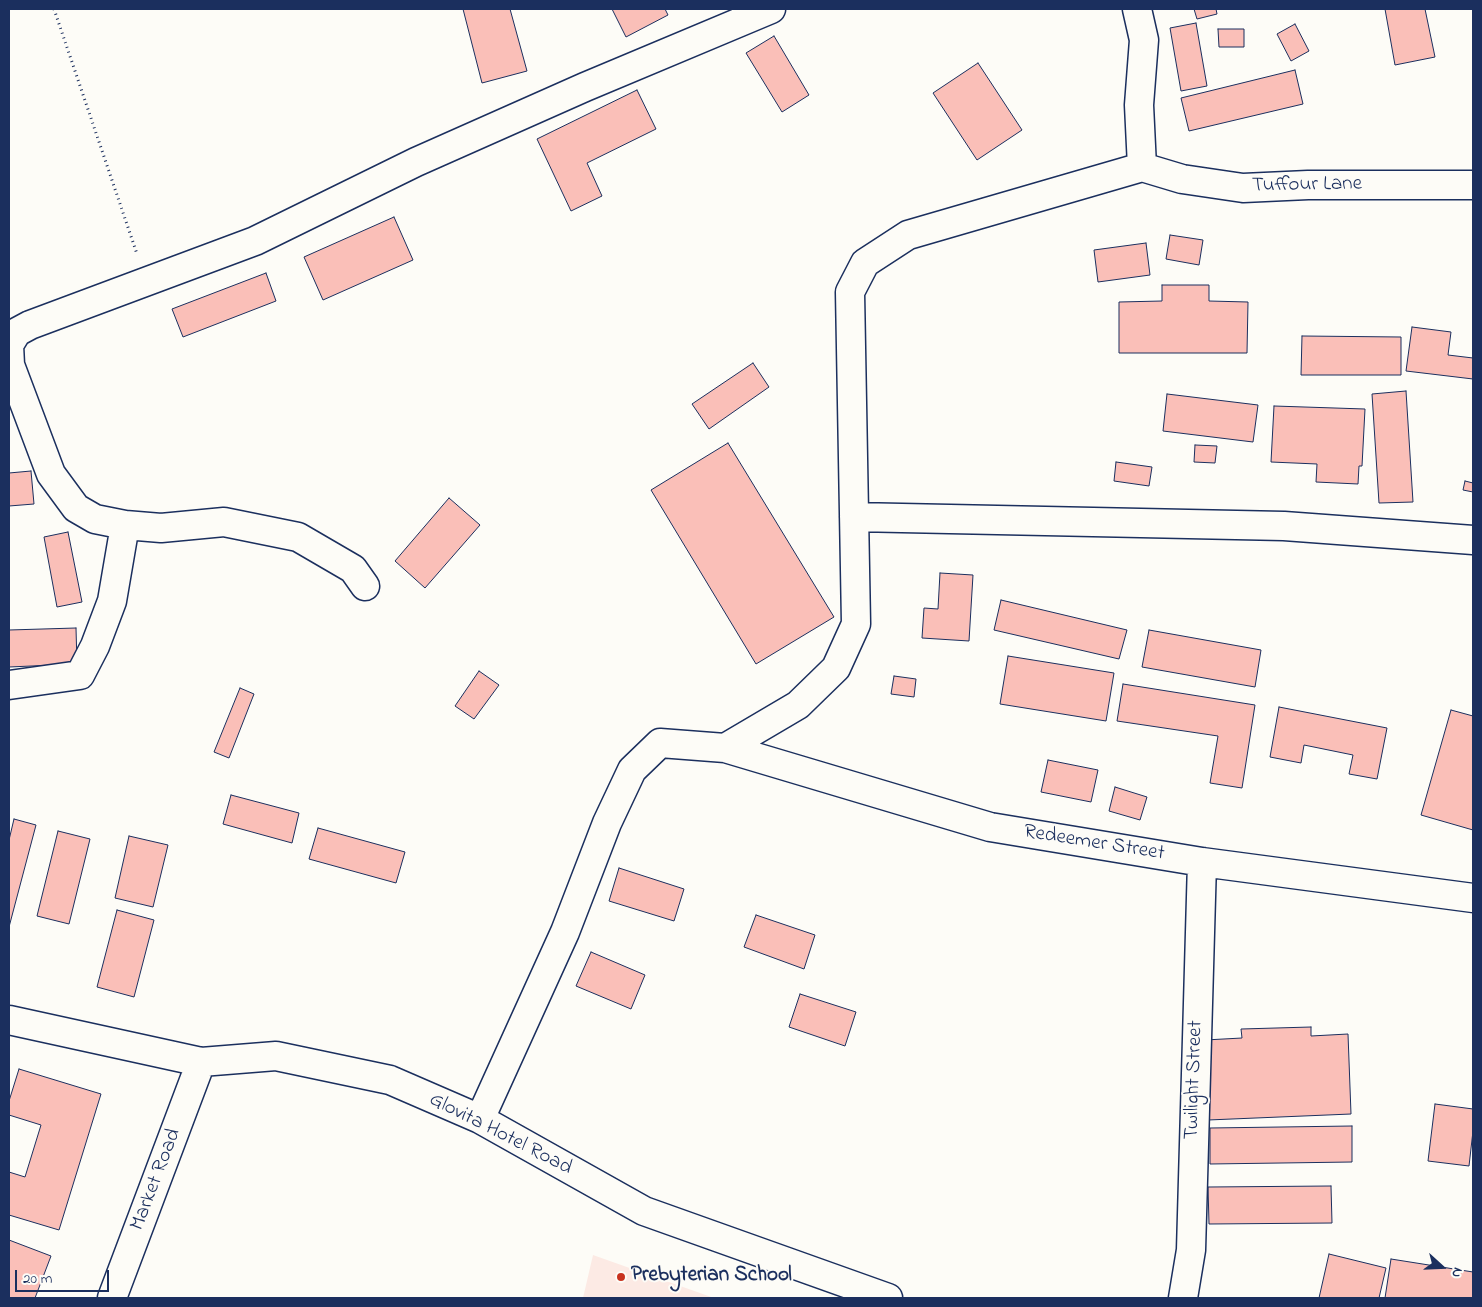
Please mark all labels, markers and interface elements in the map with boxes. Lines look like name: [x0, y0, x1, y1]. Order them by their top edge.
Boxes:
street label: Tuffour Lane: [1252, 172, 1362, 200]
street label: Redeemer Street: [1022, 820, 1166, 868]
street label: Twilight Street: [1180, 1020, 1210, 1140]
street label: Glovita Hotel Road: [424, 1088, 576, 1182]
street label: Market Road: [126, 1125, 188, 1235]
north arrow: [1417, 1242, 1467, 1292]
scale bar: [18, 1260, 111, 1292]
place label: Prebyterian School: [631, 1264, 792, 1290]
text: N: [1445, 1264, 1468, 1280]
text: 20 m: [23, 1268, 52, 1290]
marker: Prebyterian School: [615, 1271, 627, 1283]

